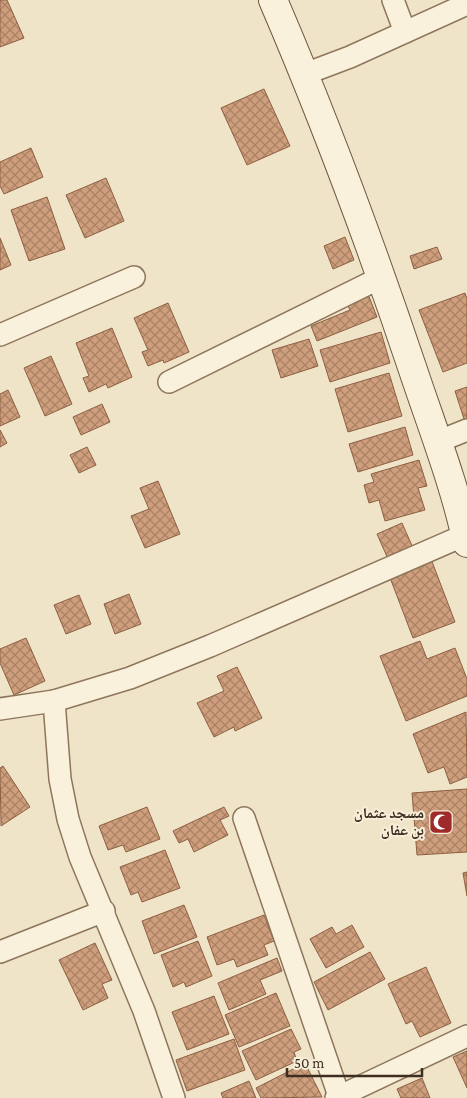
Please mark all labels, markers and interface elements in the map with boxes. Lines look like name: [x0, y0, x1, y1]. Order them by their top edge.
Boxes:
place label: مسجد عثمان بن عفان: [354, 805, 424, 839]
mosque icon: مسجد عثمان بن عفان: [428, 809, 454, 835]
scale bar: [287, 1046, 422, 1078]
text: 50 m: [294, 1055, 324, 1071]

